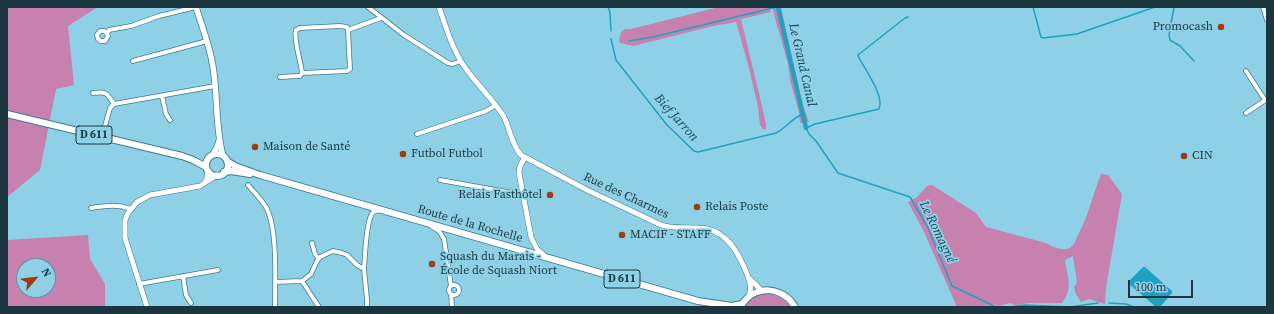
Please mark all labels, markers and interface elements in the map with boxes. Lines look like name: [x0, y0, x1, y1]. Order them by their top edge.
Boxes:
place label: Promocash: [1153, 20, 1213, 34]
water label: Le Grand Canal: [785, 22, 819, 108]
marker: Promocash: [1216, 22, 1226, 32]
water label: Bief Jarron: [651, 91, 701, 145]
road number: D 611: [76, 126, 112, 144]
place label: Maison de Santé: [263, 140, 350, 154]
marker: Maison de Santé: [250, 142, 260, 152]
place label: Futbol Futbol: [411, 147, 483, 161]
marker: Futbol Futbol: [398, 149, 408, 159]
place label: CIN: [1192, 149, 1213, 163]
marker: CIN: [1179, 151, 1189, 161]
street label: Rue des Charmes: [581, 170, 671, 222]
place label: Relais Fasthôtel: [458, 188, 542, 202]
marker: Relais Fasthôtel: [545, 190, 555, 200]
water label: Le Romagné: [915, 199, 959, 265]
place label: Relais Poste: [705, 200, 768, 214]
street label: Route de la Rochelle: [416, 202, 524, 246]
marker: Relais Poste: [692, 202, 702, 212]
place label: MACIF - STAFF: [630, 228, 711, 242]
marker: MACIF - STAFF: [617, 230, 627, 240]
place label: Squash du Marais - École de Squash Niort: [440, 250, 557, 278]
north arrow: [16, 258, 56, 298]
marker: Squash du Marais - École de Squash Niort: [427, 259, 437, 269]
text: N: [38, 266, 55, 280]
road number: D 611: [604, 270, 640, 288]
scale bar: [1130, 272, 1195, 298]
text: 100 m: [1135, 279, 1167, 295]

